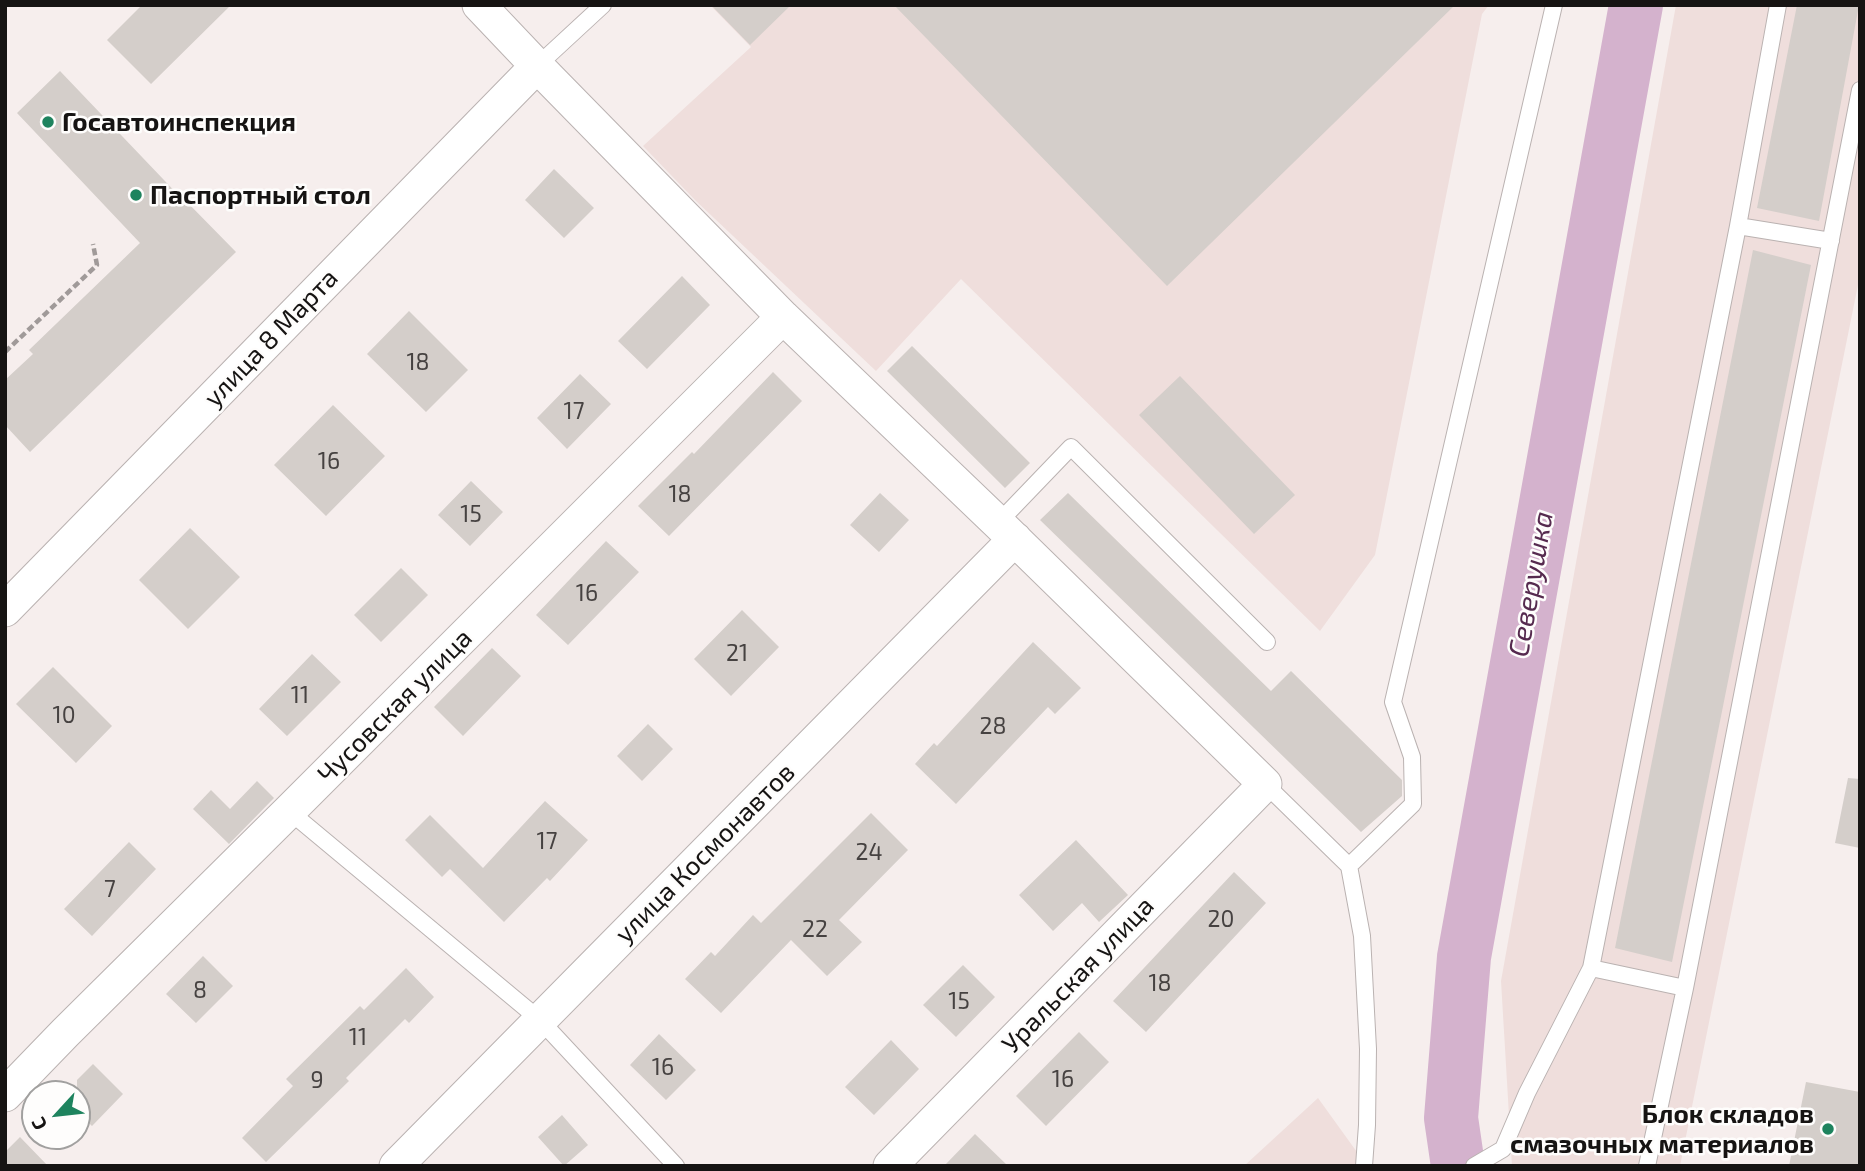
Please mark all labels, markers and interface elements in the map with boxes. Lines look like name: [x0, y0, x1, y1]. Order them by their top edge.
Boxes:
place label: Госавтоинспекция: [62, 106, 296, 138]
marker: Госавтоинспекция: [40, 114, 56, 130]
place label: Паспортный стол: [150, 179, 371, 211]
marker: Паспортный стол: [128, 187, 144, 203]
street label: улица 8 Марта: [197, 263, 345, 413]
house number: 18: [406, 348, 430, 376]
house number: 17: [564, 397, 584, 425]
house number: 16: [318, 447, 340, 475]
house number: 18: [668, 480, 692, 508]
house number: 15: [460, 500, 482, 528]
water label: Северушка: [1502, 509, 1560, 659]
house number: 16: [576, 579, 598, 607]
street label: Чусовская улица: [311, 622, 479, 790]
house number: 21: [726, 639, 748, 667]
house number: 11: [291, 681, 309, 709]
house number: 10: [52, 701, 76, 729]
house number: 28: [980, 712, 1006, 740]
street label: улица Космонавтов: [609, 757, 801, 949]
house number: 17: [537, 827, 557, 855]
house number: 24: [855, 838, 883, 866]
house number: 7: [104, 875, 116, 903]
street label: Уральская улица: [996, 890, 1160, 1060]
house number: 20: [1208, 905, 1234, 933]
house number: 22: [802, 915, 828, 943]
house number: 18: [1148, 969, 1172, 997]
house number: 8: [193, 976, 207, 1004]
house number: 15: [948, 987, 970, 1015]
house number: 11: [349, 1023, 367, 1051]
house number: 16: [652, 1053, 674, 1081]
house number: 16: [1052, 1065, 1074, 1093]
house number: 9: [310, 1066, 324, 1094]
north arrow: [21, 1080, 91, 1150]
place label: Блок складов смазочных материалов: [1510, 1098, 1814, 1160]
text: С: [26, 1114, 51, 1134]
marker: Блок складов смазочных материалов: [1820, 1121, 1836, 1137]

